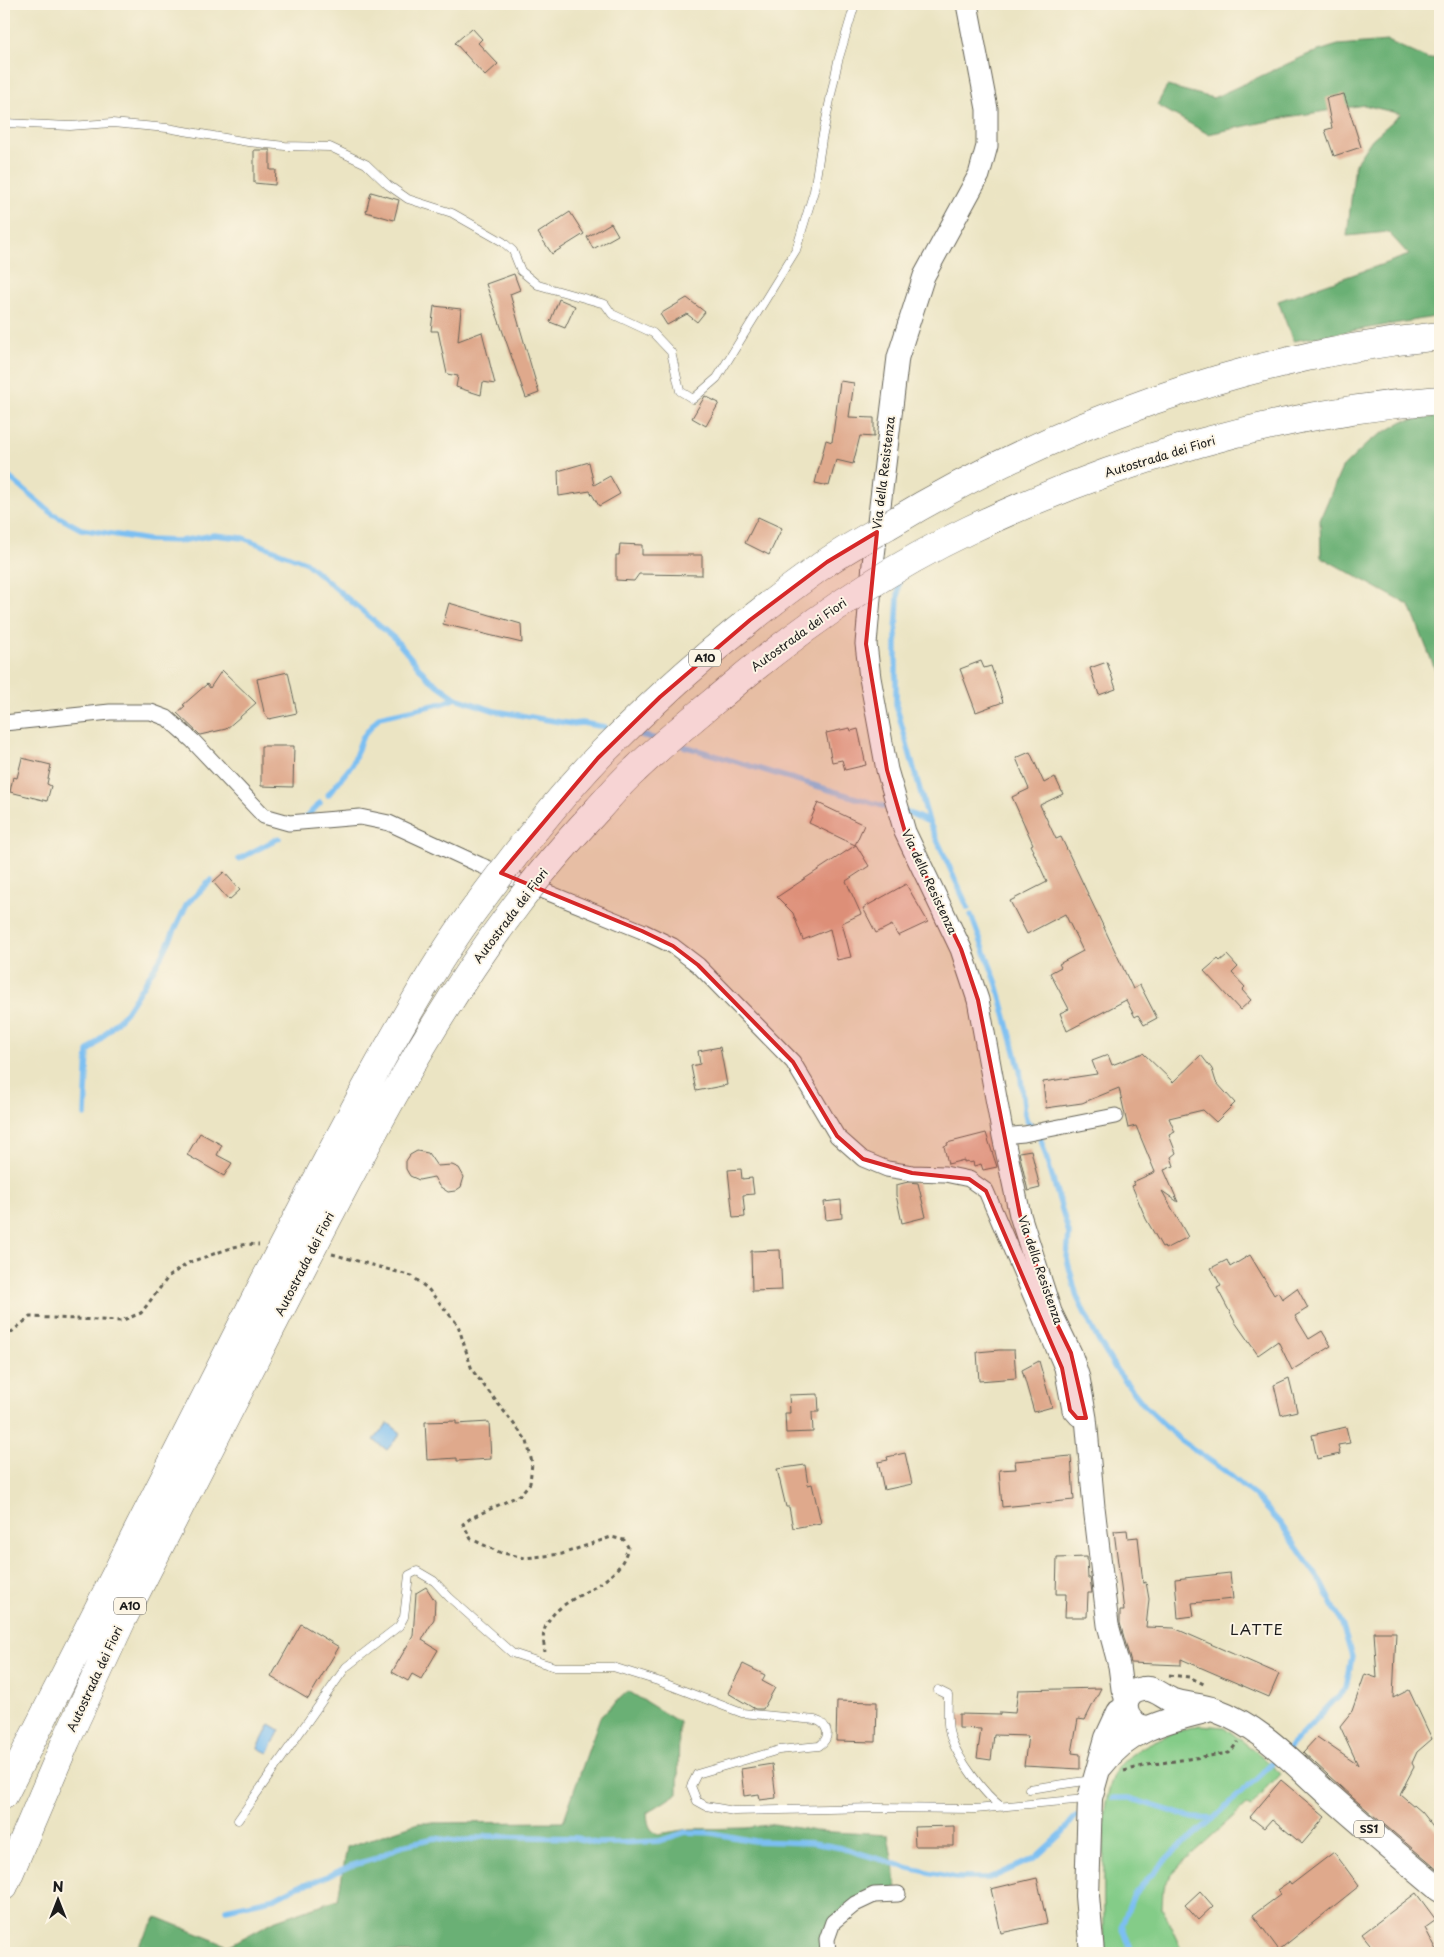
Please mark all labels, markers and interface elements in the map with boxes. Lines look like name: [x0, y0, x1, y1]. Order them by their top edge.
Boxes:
street label: Via della Resistenza: [867, 415, 899, 531]
street label: Autostrada dei Fiori: [1102, 431, 1217, 481]
street label: Autostrada dei Fiori: [747, 593, 850, 675]
road number: A10: [689, 650, 721, 666]
street label: Via della Resistenza: [898, 826, 962, 938]
street label: Autostrada dei Fiori: [469, 864, 552, 967]
street label: Autostrada dei Fiori: [270, 1208, 338, 1319]
street label: Via della Resistenza: [1014, 1213, 1068, 1327]
road number: A10: [114, 1598, 146, 1614]
district label: LATTE: [1230, 1617, 1284, 1640]
street label: Autostrada dei Fiori: [62, 1623, 126, 1734]
road number: SS1: [1354, 1820, 1384, 1838]
north arrow: [32, 1874, 82, 1924]
text: N: [52, 1876, 64, 1897]

